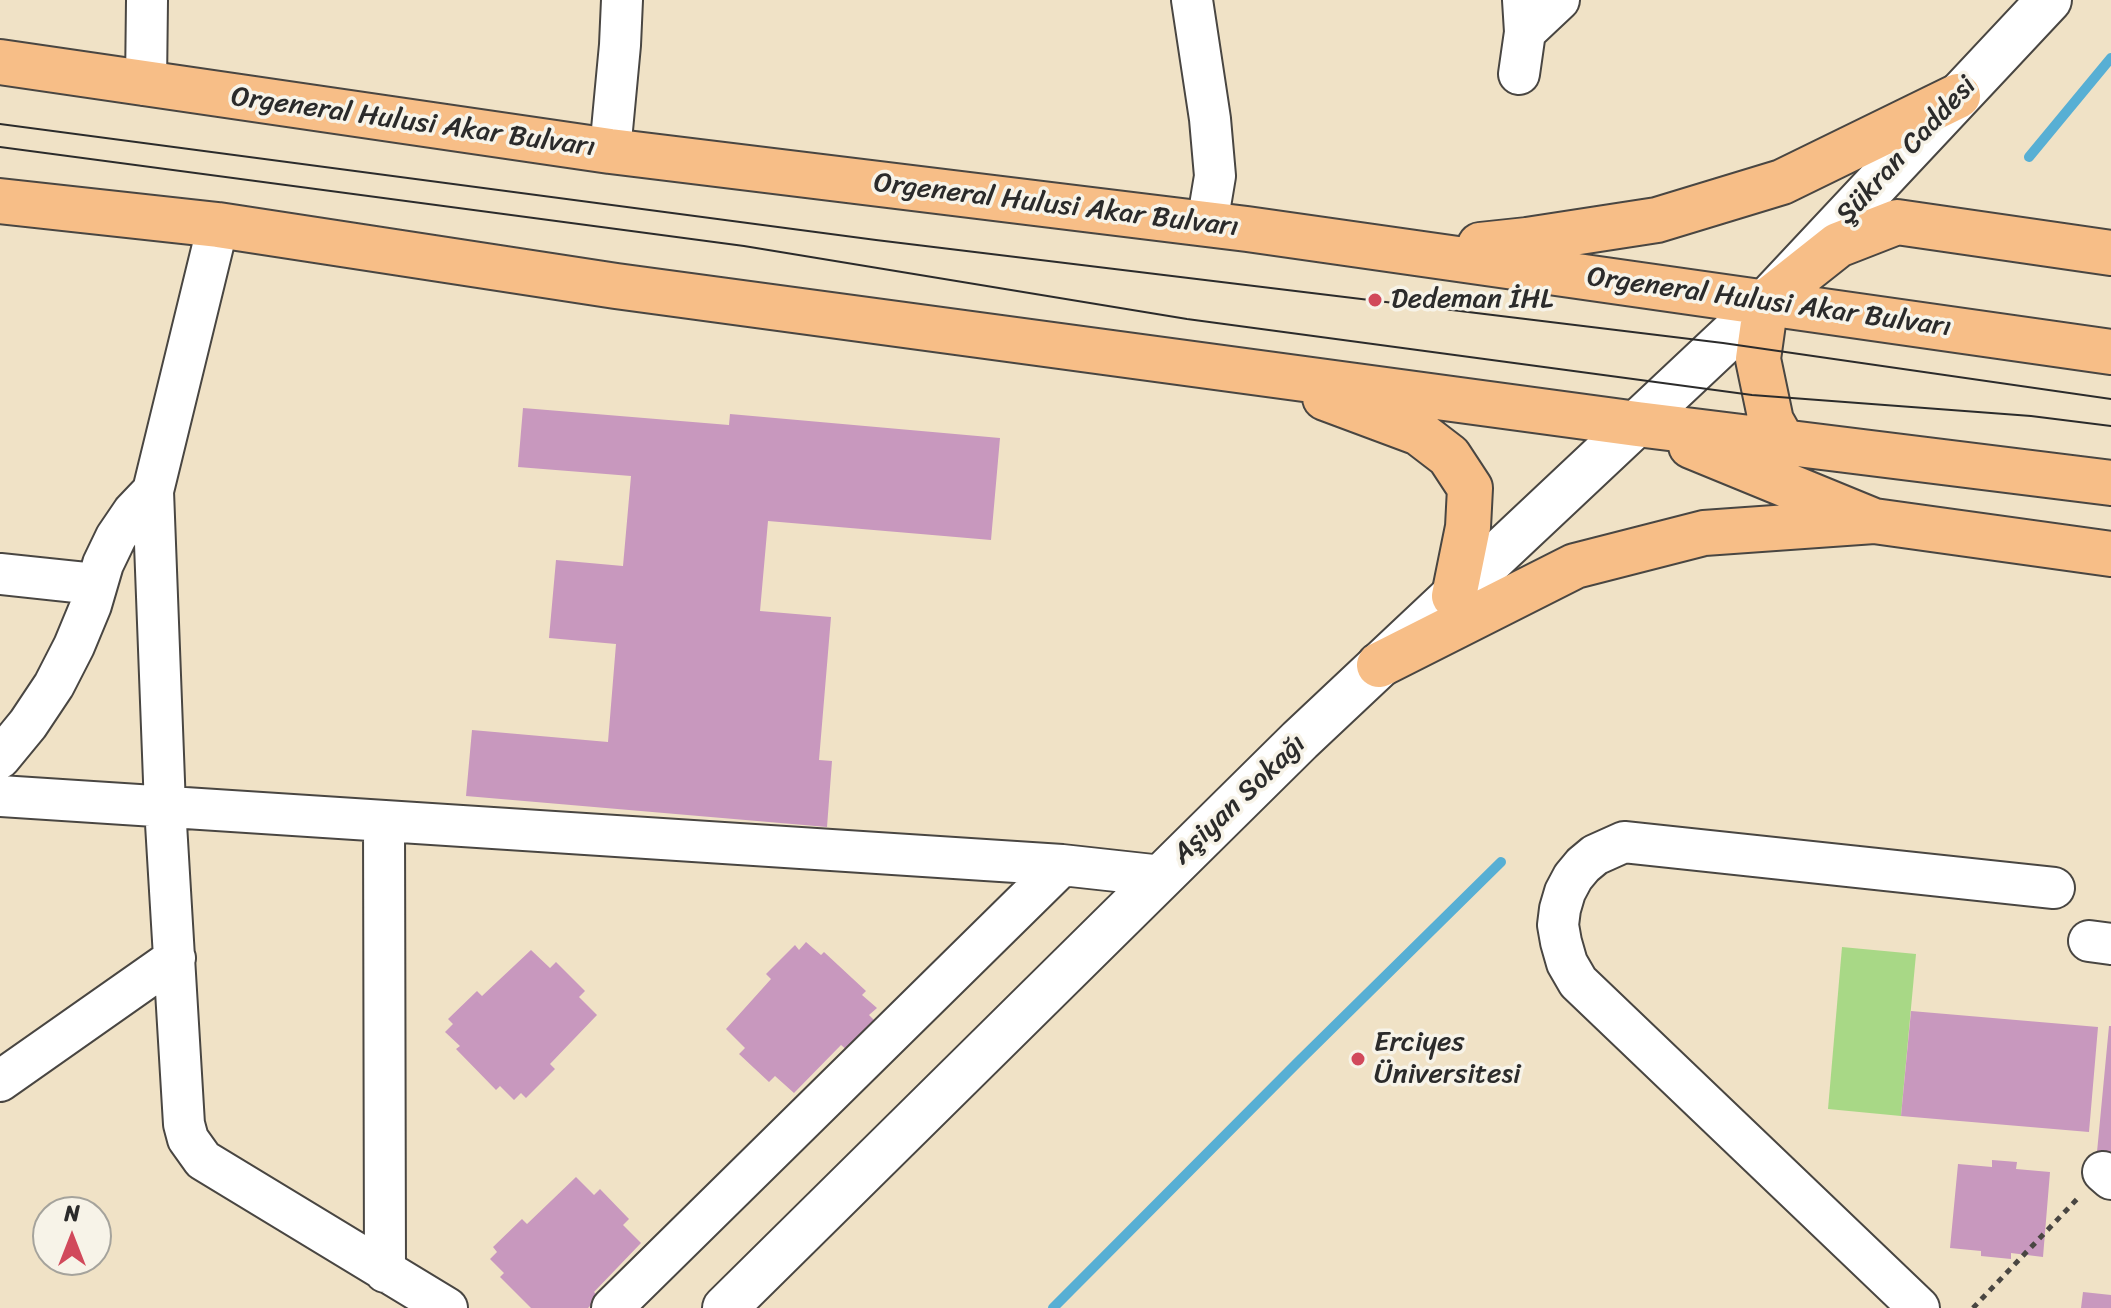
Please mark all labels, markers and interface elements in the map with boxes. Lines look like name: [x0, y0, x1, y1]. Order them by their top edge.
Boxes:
street label: Şükran Caddesi: [1830, 70, 1984, 232]
street label: Orgeneral Hulusi Akar Bulvarı: [229, 81, 597, 165]
street label: Orgeneral Hulusi Akar Bulvarı: [872, 167, 1240, 245]
street label: Orgeneral Hulusi Akar Bulvarı: [1585, 261, 1953, 345]
place label: Dedeman İHL: [1391, 283, 1553, 317]
marker: Dedeman İHL: [1366, 291, 1384, 309]
street label: Aşiyan Sokağı: [1166, 728, 1314, 872]
place label: Erciyes Üniversitesi: [1374, 1026, 1521, 1092]
marker: Erciyes Üniversitesi: [1349, 1050, 1367, 1068]
text: N: [64, 1194, 80, 1233]
north arrow: [32, 1196, 112, 1276]

